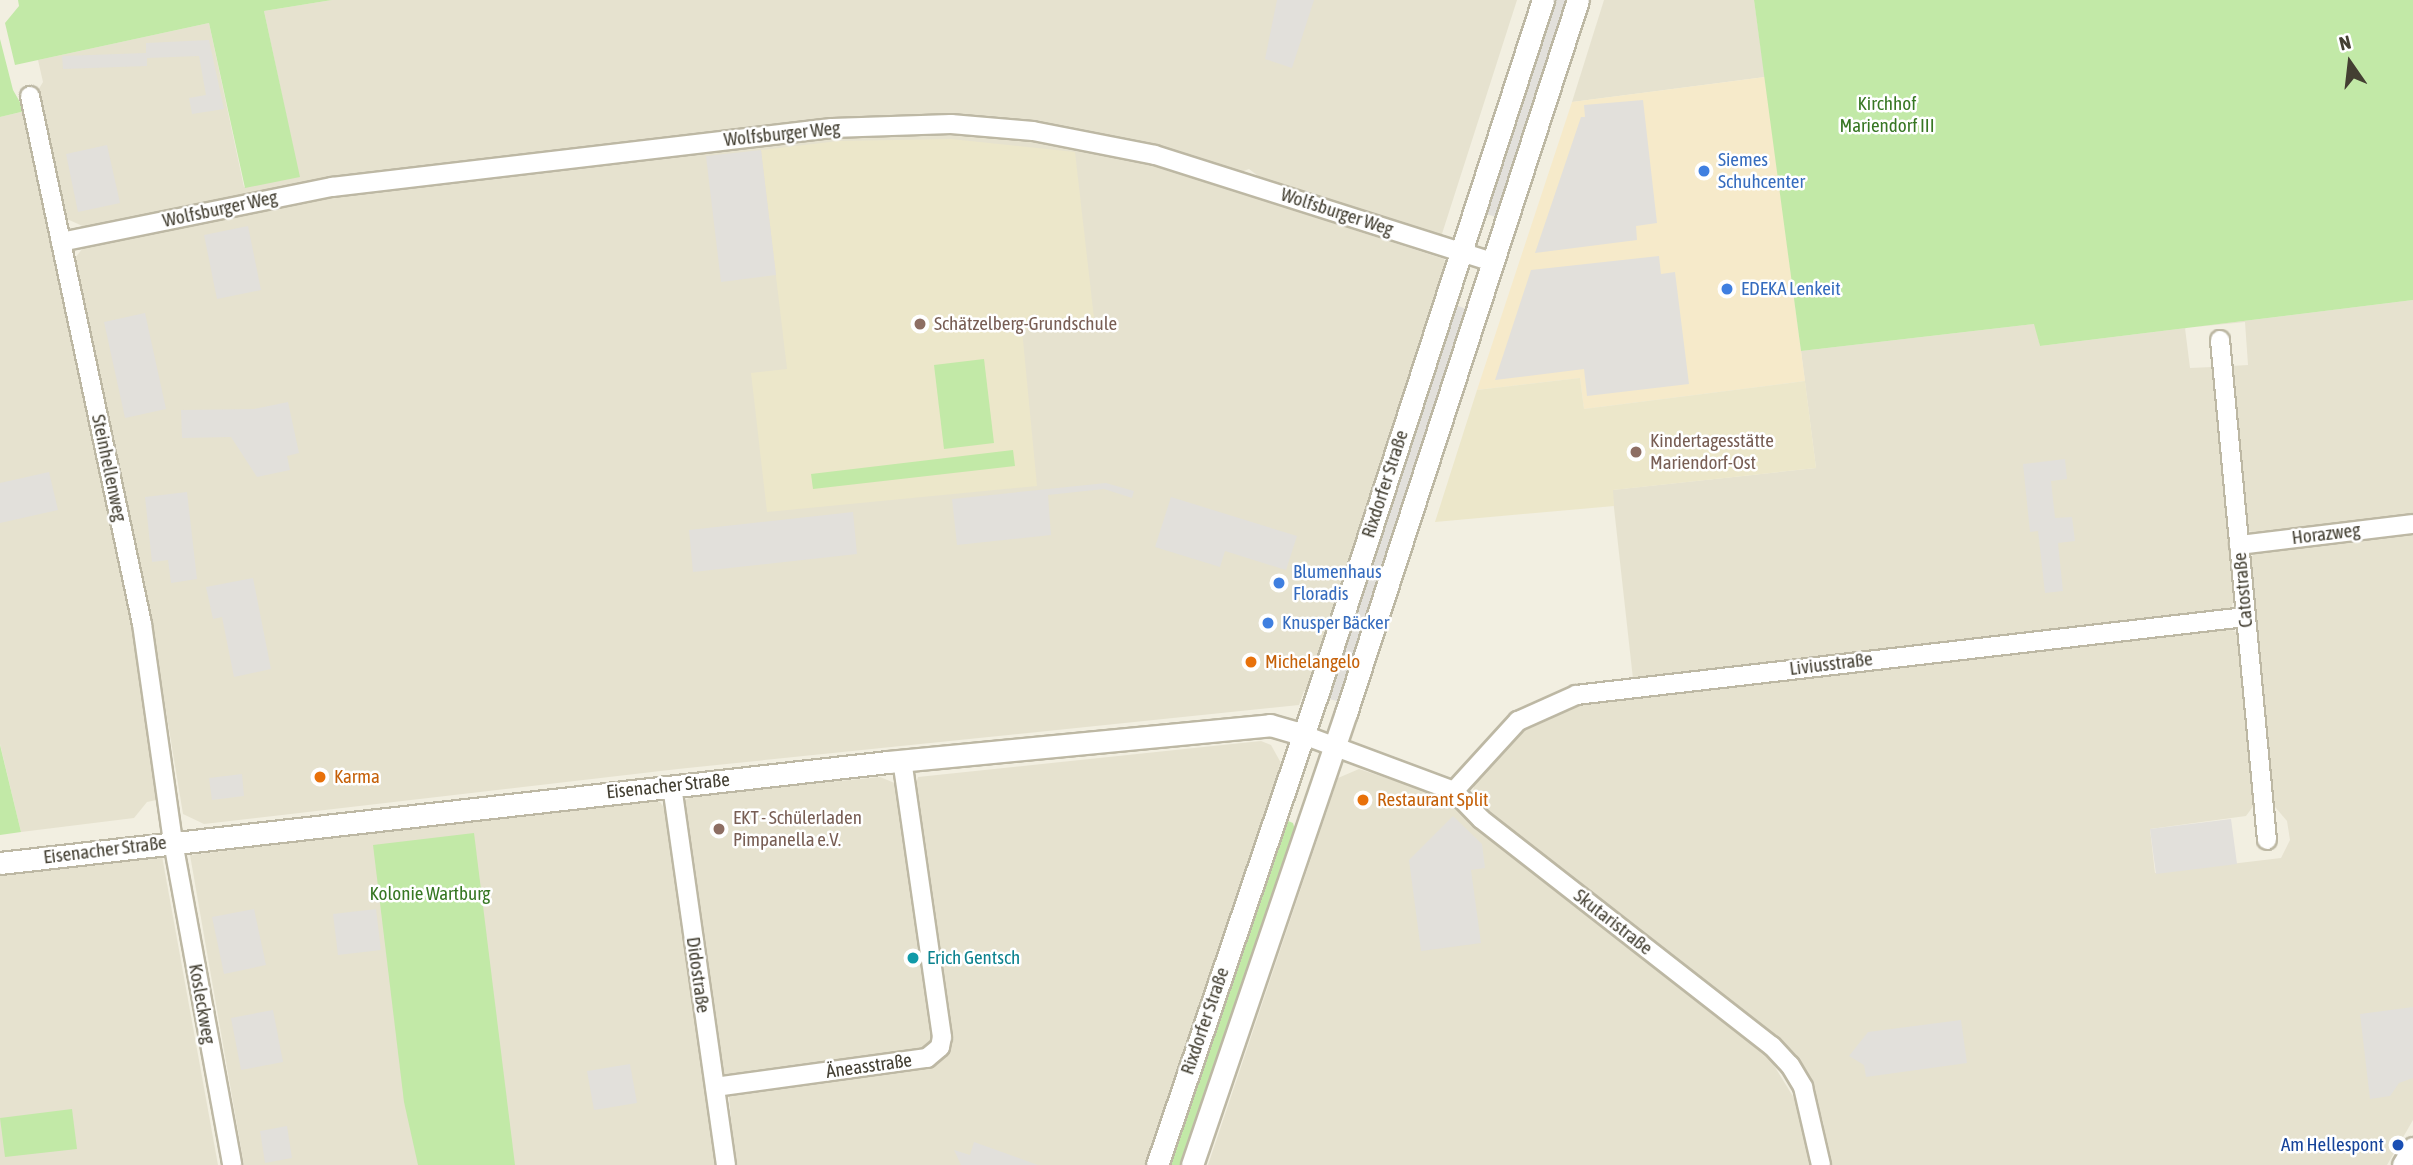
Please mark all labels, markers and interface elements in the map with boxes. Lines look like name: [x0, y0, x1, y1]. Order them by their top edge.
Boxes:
north arrow: [2315, 28, 2385, 98]
text: N: [2337, 31, 2353, 55]
park label: Kirchhof Mariendorf III: [1839, 93, 1935, 137]
street label: Wolfsburger Weg: [723, 117, 841, 151]
place label: Siemes Schuhcenter: [1718, 149, 1805, 193]
marker: Siemes Schuhcenter: [1696, 163, 1712, 179]
street label: Wolfsburger Weg: [1278, 183, 1396, 241]
street label: Wolfsburger Weg: [160, 186, 280, 232]
place label: EDEKA Lenkeit: [1741, 278, 1841, 300]
marker: EDEKA Lenkeit: [1719, 281, 1735, 297]
place label: Schätzelberg-Grundschule: [934, 313, 1117, 335]
marker: Schätzelberg-Grundschule: [912, 316, 928, 332]
street label: Steinhellenweg: [87, 412, 131, 524]
street label: Rixdorfer Straße: [1357, 427, 1413, 541]
place label: Kindertagesstätte Mariendorf-Ost: [1650, 430, 1774, 474]
marker: Kindertagesstätte Mariendorf-Ost: [1628, 444, 1644, 460]
street label: Horazweg: [2290, 518, 2362, 550]
street label: Catostraße: [2228, 551, 2258, 629]
place label: Blumenhaus Floradis: [1293, 561, 1382, 605]
marker: Blumenhaus Floradis: [1271, 575, 1287, 591]
place label: Knusper Bäcker: [1282, 612, 1389, 634]
marker: Knusper Bäcker: [1260, 615, 1276, 631]
street label: Liviusstraße: [1788, 648, 1874, 680]
place label: Michelangelo: [1265, 651, 1360, 673]
marker: Michelangelo: [1243, 654, 1259, 670]
place label: Karma: [334, 766, 380, 788]
street label: Eisenacher Straße: [605, 768, 731, 804]
marker: Karma: [312, 769, 328, 785]
place label: Restaurant Split: [1377, 789, 1489, 811]
marker: Restaurant Split: [1355, 792, 1371, 808]
place label: EKT - Schülerladen Pimpanella e.V.: [733, 807, 862, 851]
marker: EKT - Schülerladen Pimpanella e.V.: [711, 821, 727, 837]
street label: Eisenacher Straße: [42, 831, 168, 869]
park label: Kolonie Wartburg: [370, 883, 490, 905]
street label: Skutaristraße: [1569, 884, 1657, 960]
street label: Didostraße: [681, 935, 715, 1015]
place label: Erich Gentsch: [927, 947, 1020, 969]
marker: Erich Gentsch: [905, 950, 921, 966]
street label: Kosleckweg: [184, 962, 220, 1046]
street label: Rixdorfer Straße: [1176, 964, 1234, 1078]
street label: Äneasstraße: [825, 1049, 913, 1083]
place label: Am Hellespont: [2281, 1134, 2384, 1156]
marker: Am Hellespont: [2390, 1137, 2406, 1153]

